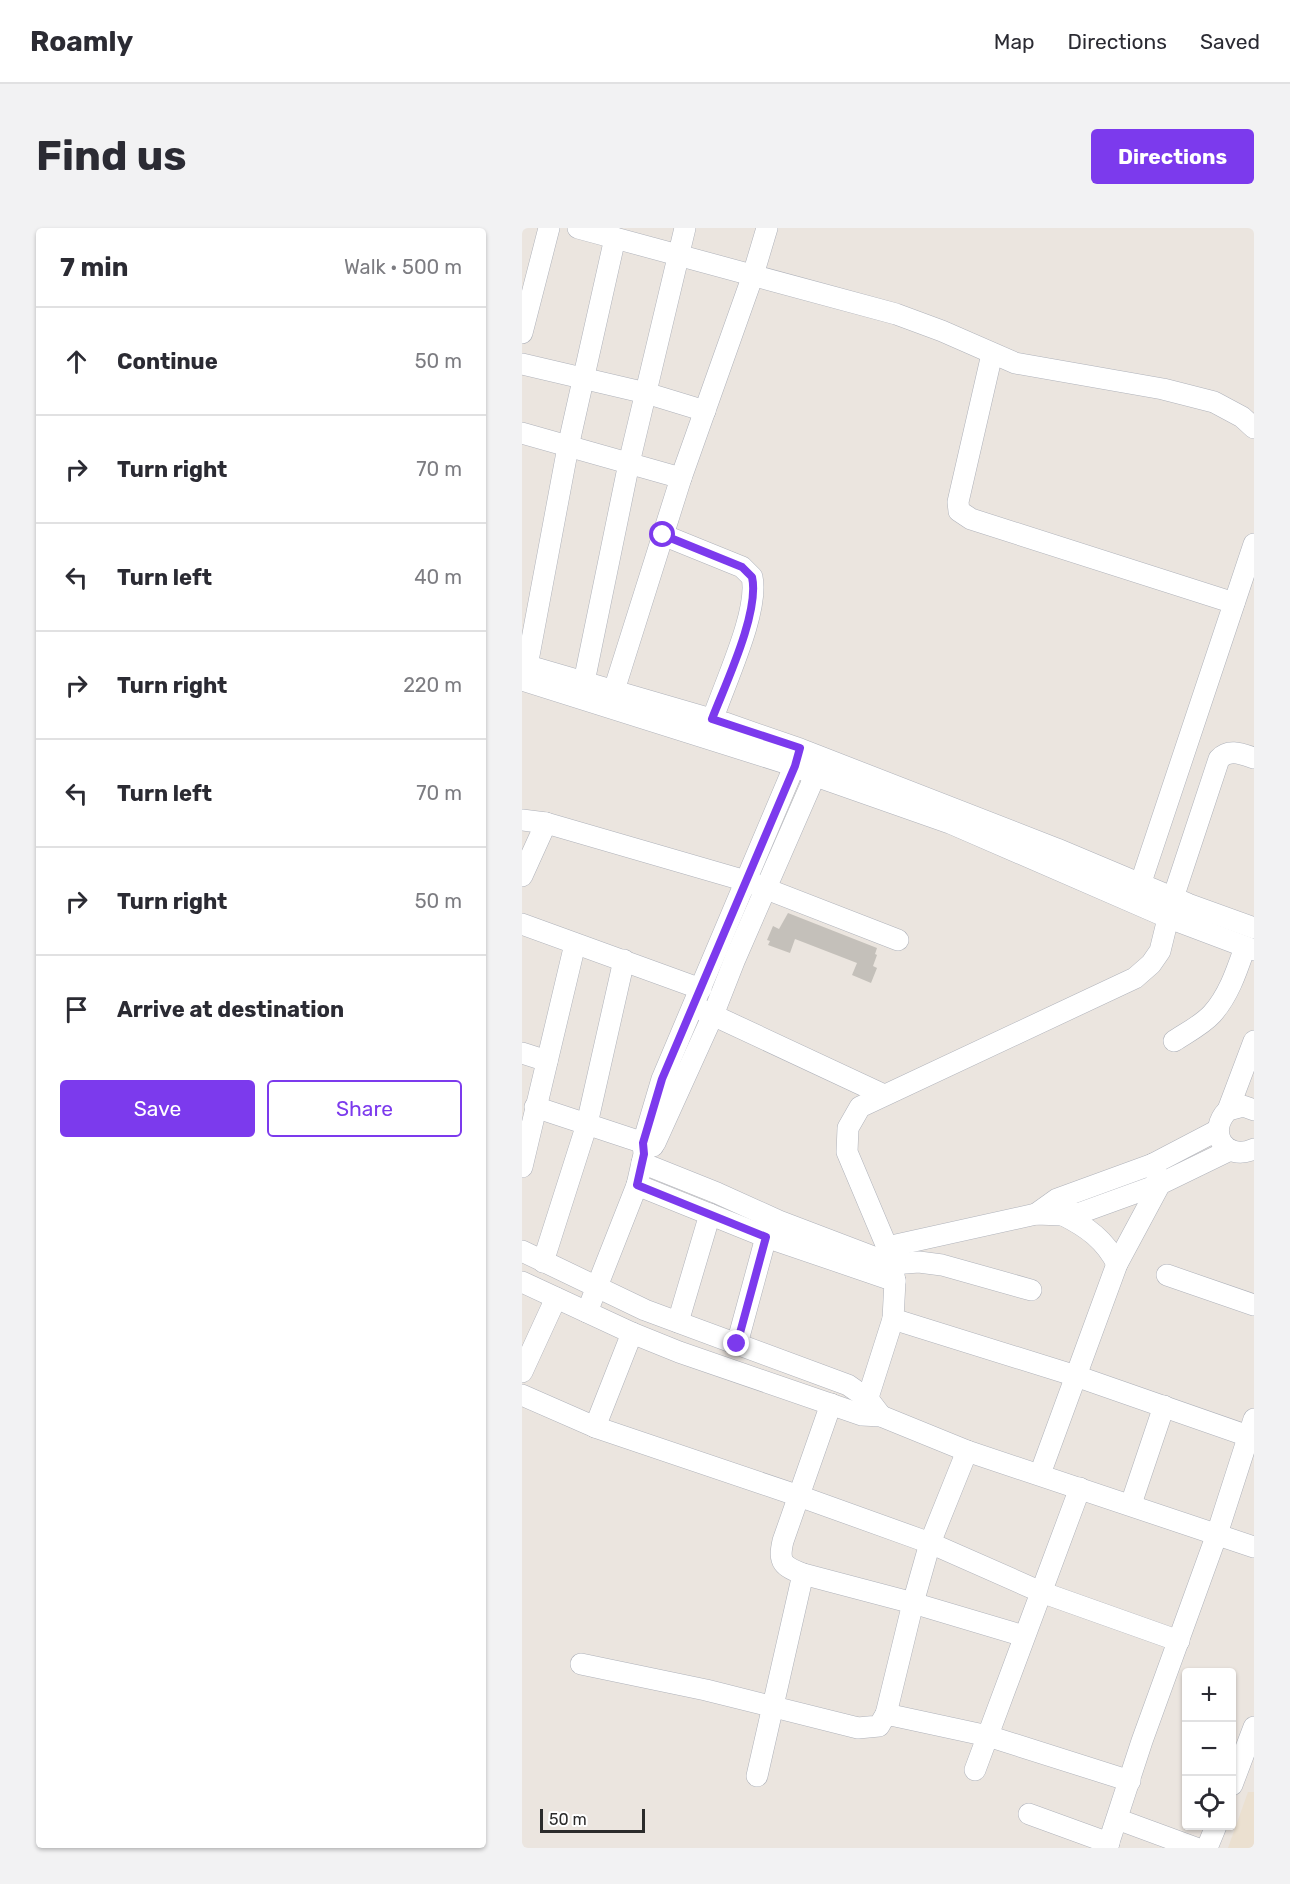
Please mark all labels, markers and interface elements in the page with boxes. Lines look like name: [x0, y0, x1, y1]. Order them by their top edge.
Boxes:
text: Roamly: [30, 25, 133, 58]
text: Map: [994, 29, 1035, 54]
text: Directions: [1068, 29, 1167, 54]
text: Saved: [1200, 29, 1260, 54]
button: Directions: [1091, 129, 1254, 184]
text: Find us: [36, 131, 187, 181]
text: 7 min: [60, 252, 128, 283]
text: Walk · 500 m: [344, 255, 462, 279]
icon: ahead: [60, 345, 93, 378]
text: Continue: [117, 348, 218, 375]
text: 50 m: [415, 349, 462, 373]
icon: right: [60, 453, 93, 486]
text: Turn right: [117, 456, 227, 483]
text: 70 m: [416, 457, 462, 481]
route start: [649, 521, 675, 547]
icon: left: [60, 561, 93, 594]
text: Turn left: [117, 564, 212, 591]
text: 40 m: [414, 565, 462, 589]
icon: right: [60, 669, 93, 702]
text: Turn right: [117, 672, 227, 699]
text: 220 m: [403, 673, 462, 697]
icon: left: [60, 777, 93, 810]
text: Turn left: [117, 780, 212, 807]
text: 70 m: [416, 781, 462, 805]
icon: right: [60, 885, 93, 918]
text: Turn right: [117, 888, 227, 915]
text: 50 m: [415, 889, 462, 913]
icon: arrive: [60, 993, 93, 1026]
text: Arrive at destination: [117, 996, 344, 1023]
button: Save: [60, 1080, 255, 1137]
button: Share: [267, 1080, 462, 1137]
route end: [723, 1330, 749, 1356]
map controls: [1182, 1668, 1236, 1830]
button: +: [1182, 1668, 1236, 1722]
button: −: [1182, 1722, 1236, 1776]
button: locate: [1182, 1776, 1236, 1830]
scale bar: [540, 1806, 645, 1834]
text: 50 m: [549, 1810, 587, 1829]

